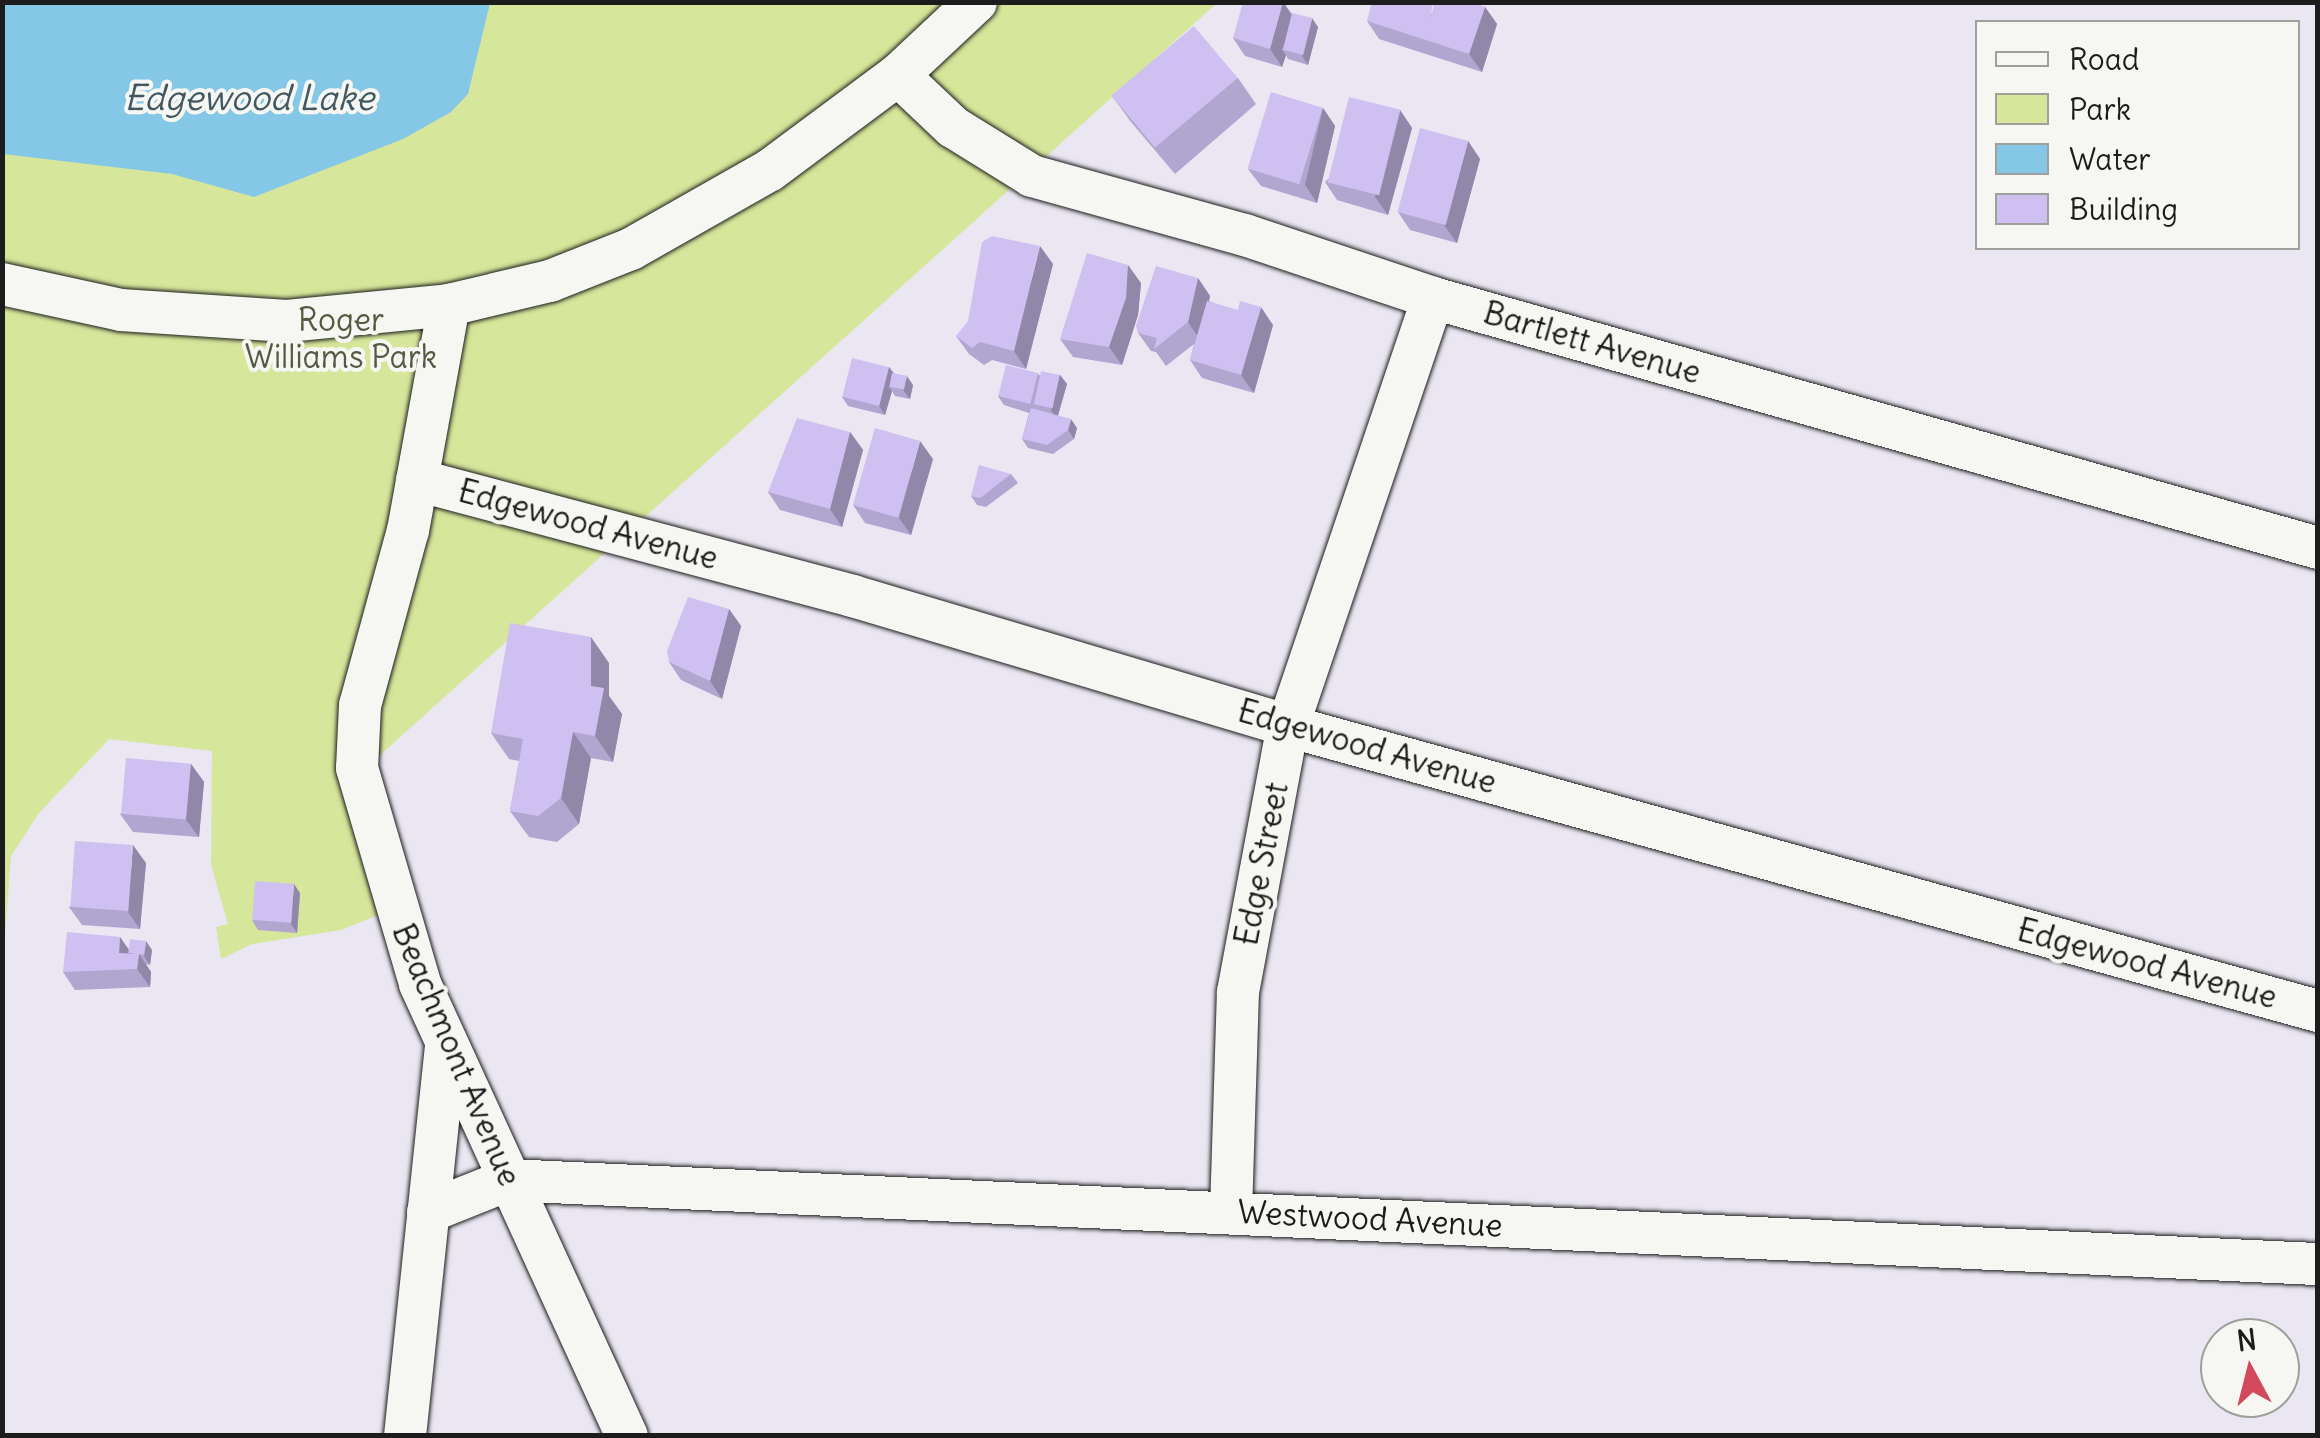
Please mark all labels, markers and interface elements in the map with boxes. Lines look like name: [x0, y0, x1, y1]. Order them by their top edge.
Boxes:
legend: [1975, 20, 2300, 250]
text: Road: [2069, 40, 2139, 78]
water label: Edgewood Lake: [124, 76, 374, 118]
text: Park: [2069, 90, 2131, 128]
text: Water: [2069, 140, 2151, 178]
text: Building: [2069, 190, 2178, 228]
street label: Bartlett Avenue: [1479, 294, 1705, 392]
park label: Roger Williams Park: [245, 302, 437, 377]
street label: Edgewood Avenue: [454, 472, 722, 578]
street label: Edgewood Avenue: [1233, 692, 1501, 802]
street label: Edge Street: [1227, 779, 1297, 949]
street label: Edgewood Avenue: [2013, 911, 2281, 1017]
street label: Beachmont Avenue: [383, 918, 529, 1192]
street label: Westwood Avenue: [1237, 1193, 1503, 1245]
north arrow: [2200, 1318, 2300, 1418]
text: N: [2235, 1321, 2258, 1359]

